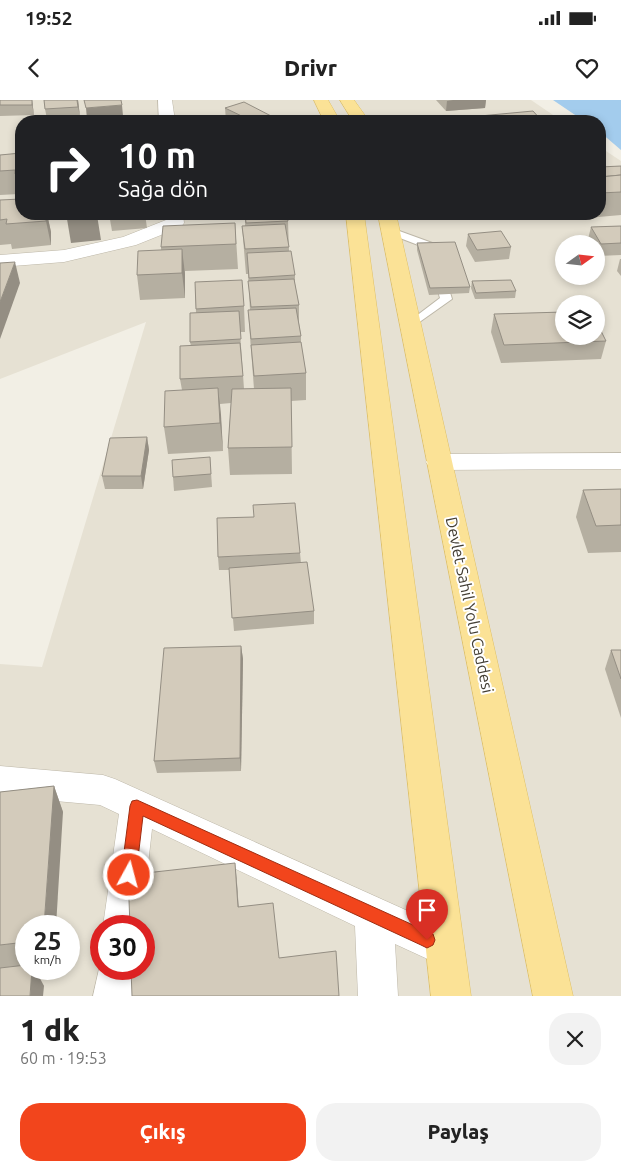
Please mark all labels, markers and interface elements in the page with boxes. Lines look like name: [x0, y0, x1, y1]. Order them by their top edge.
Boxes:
text: 19:52: [25, 7, 73, 29]
icon: back: [20, 54, 48, 82]
icon: heart: [573, 54, 601, 82]
text: Drivr: [284, 55, 337, 80]
icon: right: [35, 135, 100, 200]
text: 10 m: [118, 135, 196, 175]
text: Sağa dön: [118, 176, 208, 201]
north arrow: [555, 235, 605, 285]
map controls: [555, 235, 605, 345]
button: layers: [555, 295, 605, 345]
street label: Devlet Sahil Yolu Caddesi: [443, 515, 497, 695]
position arrow: [102, 848, 154, 900]
pin: [406, 889, 448, 940]
icon: arrive: [413, 896, 441, 924]
speed limit sign: 30: [90, 915, 155, 980]
text: 25: [33, 927, 62, 955]
text: km/h: [34, 953, 61, 966]
text: 1 dk: [20, 1013, 80, 1047]
button: close: [549, 1013, 601, 1065]
text: 60 m · 19:53: [20, 1049, 107, 1067]
button: Çıkış: [20, 1103, 306, 1161]
button: Paylaş: [316, 1103, 601, 1161]

